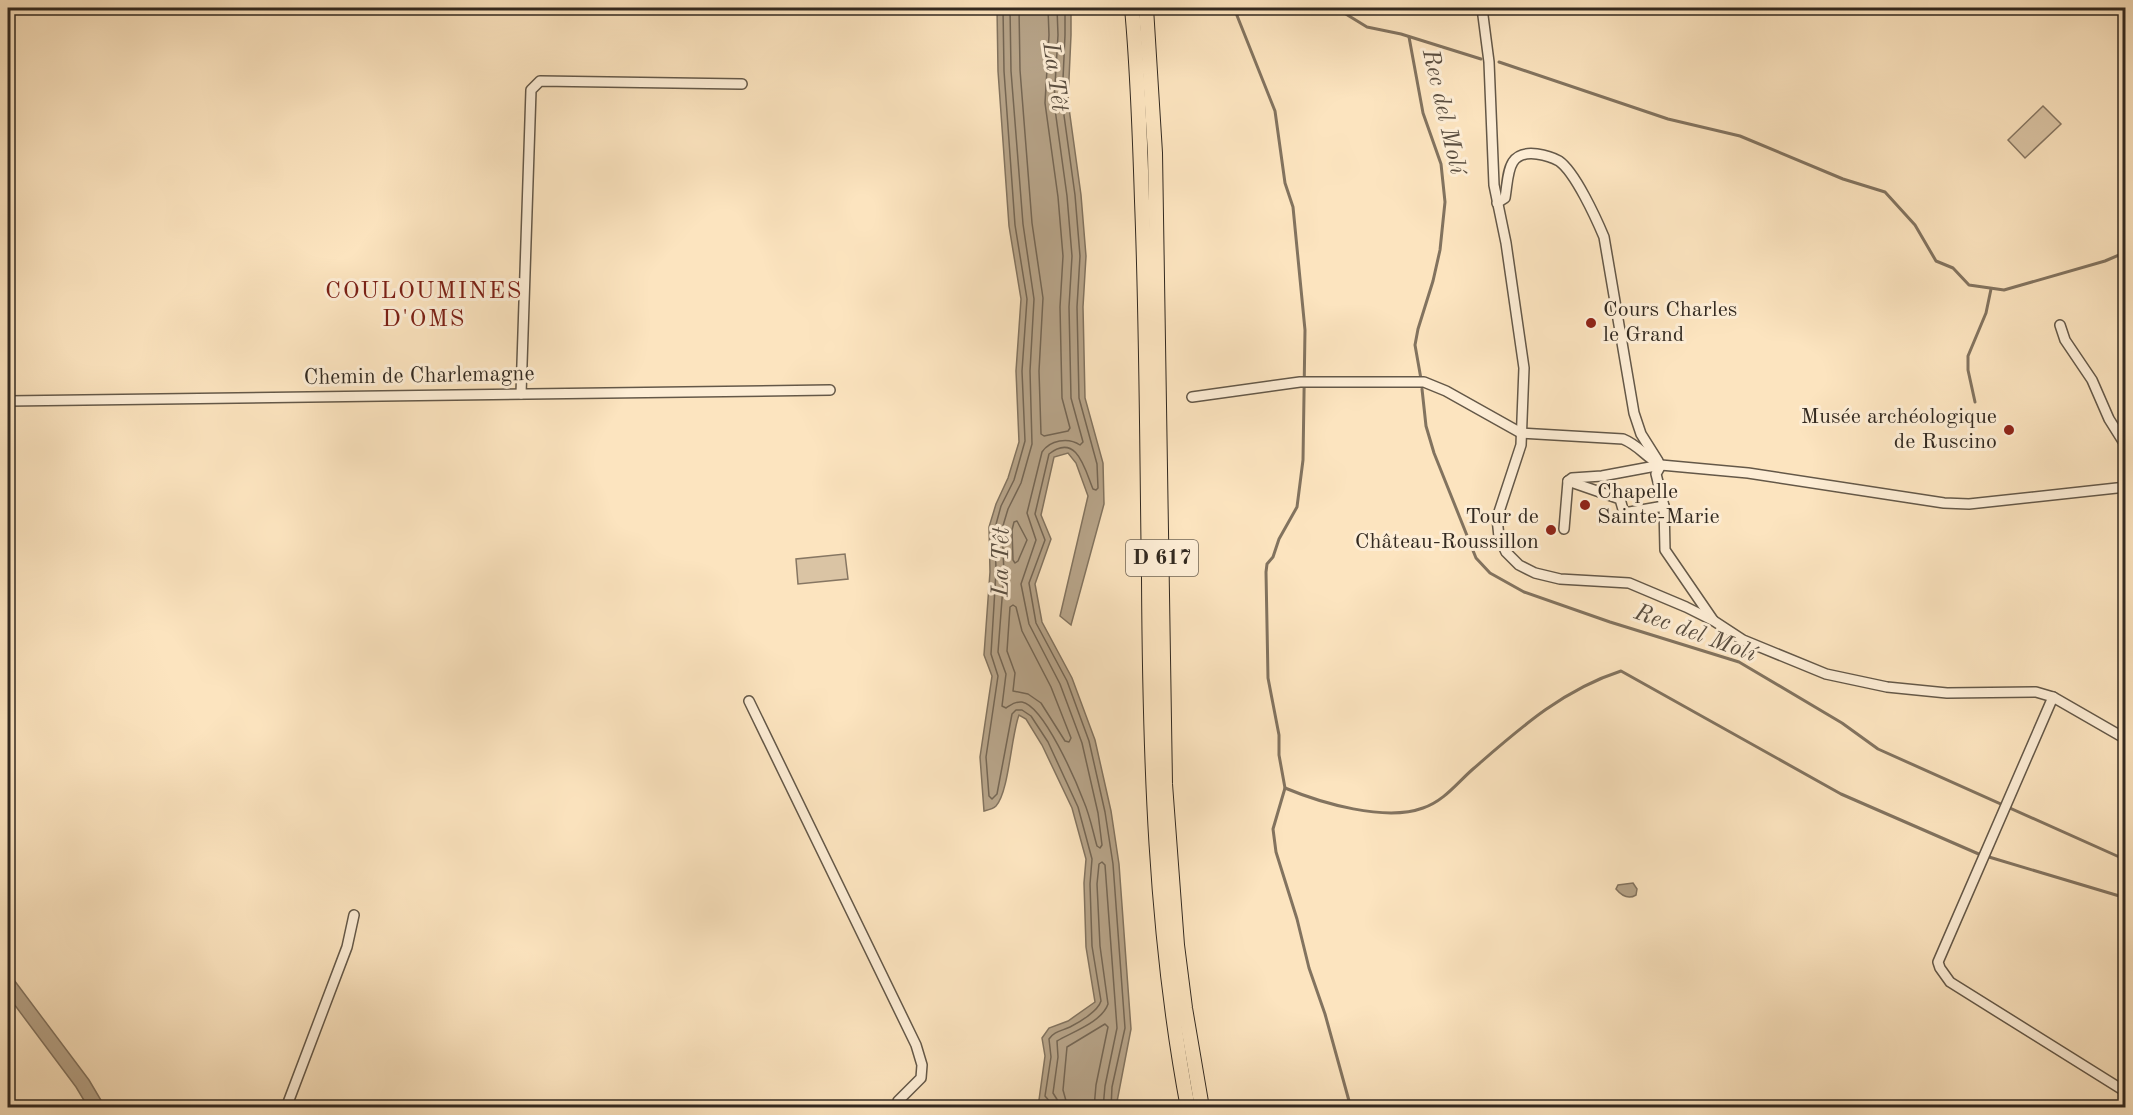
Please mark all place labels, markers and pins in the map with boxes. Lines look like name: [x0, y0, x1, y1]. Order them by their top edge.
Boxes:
place label: Cours Charles le Grand: [1603, 299, 1737, 346]
marker: Cours Charles le Grand: [1584, 316, 1598, 330]
place label: Musée archéologique de Ruscino: [1801, 406, 1997, 453]
marker: Musée archéologique de Ruscino: [2002, 423, 2016, 437]
place label: Chapelle Sainte-Marie: [1597, 481, 1720, 528]
marker: Chapelle Sainte-Marie: [1578, 498, 1592, 512]
place label: Tour de Château-Roussillon: [1355, 506, 1539, 553]
marker: Tour de Château-Roussillon: [1544, 523, 1558, 537]

